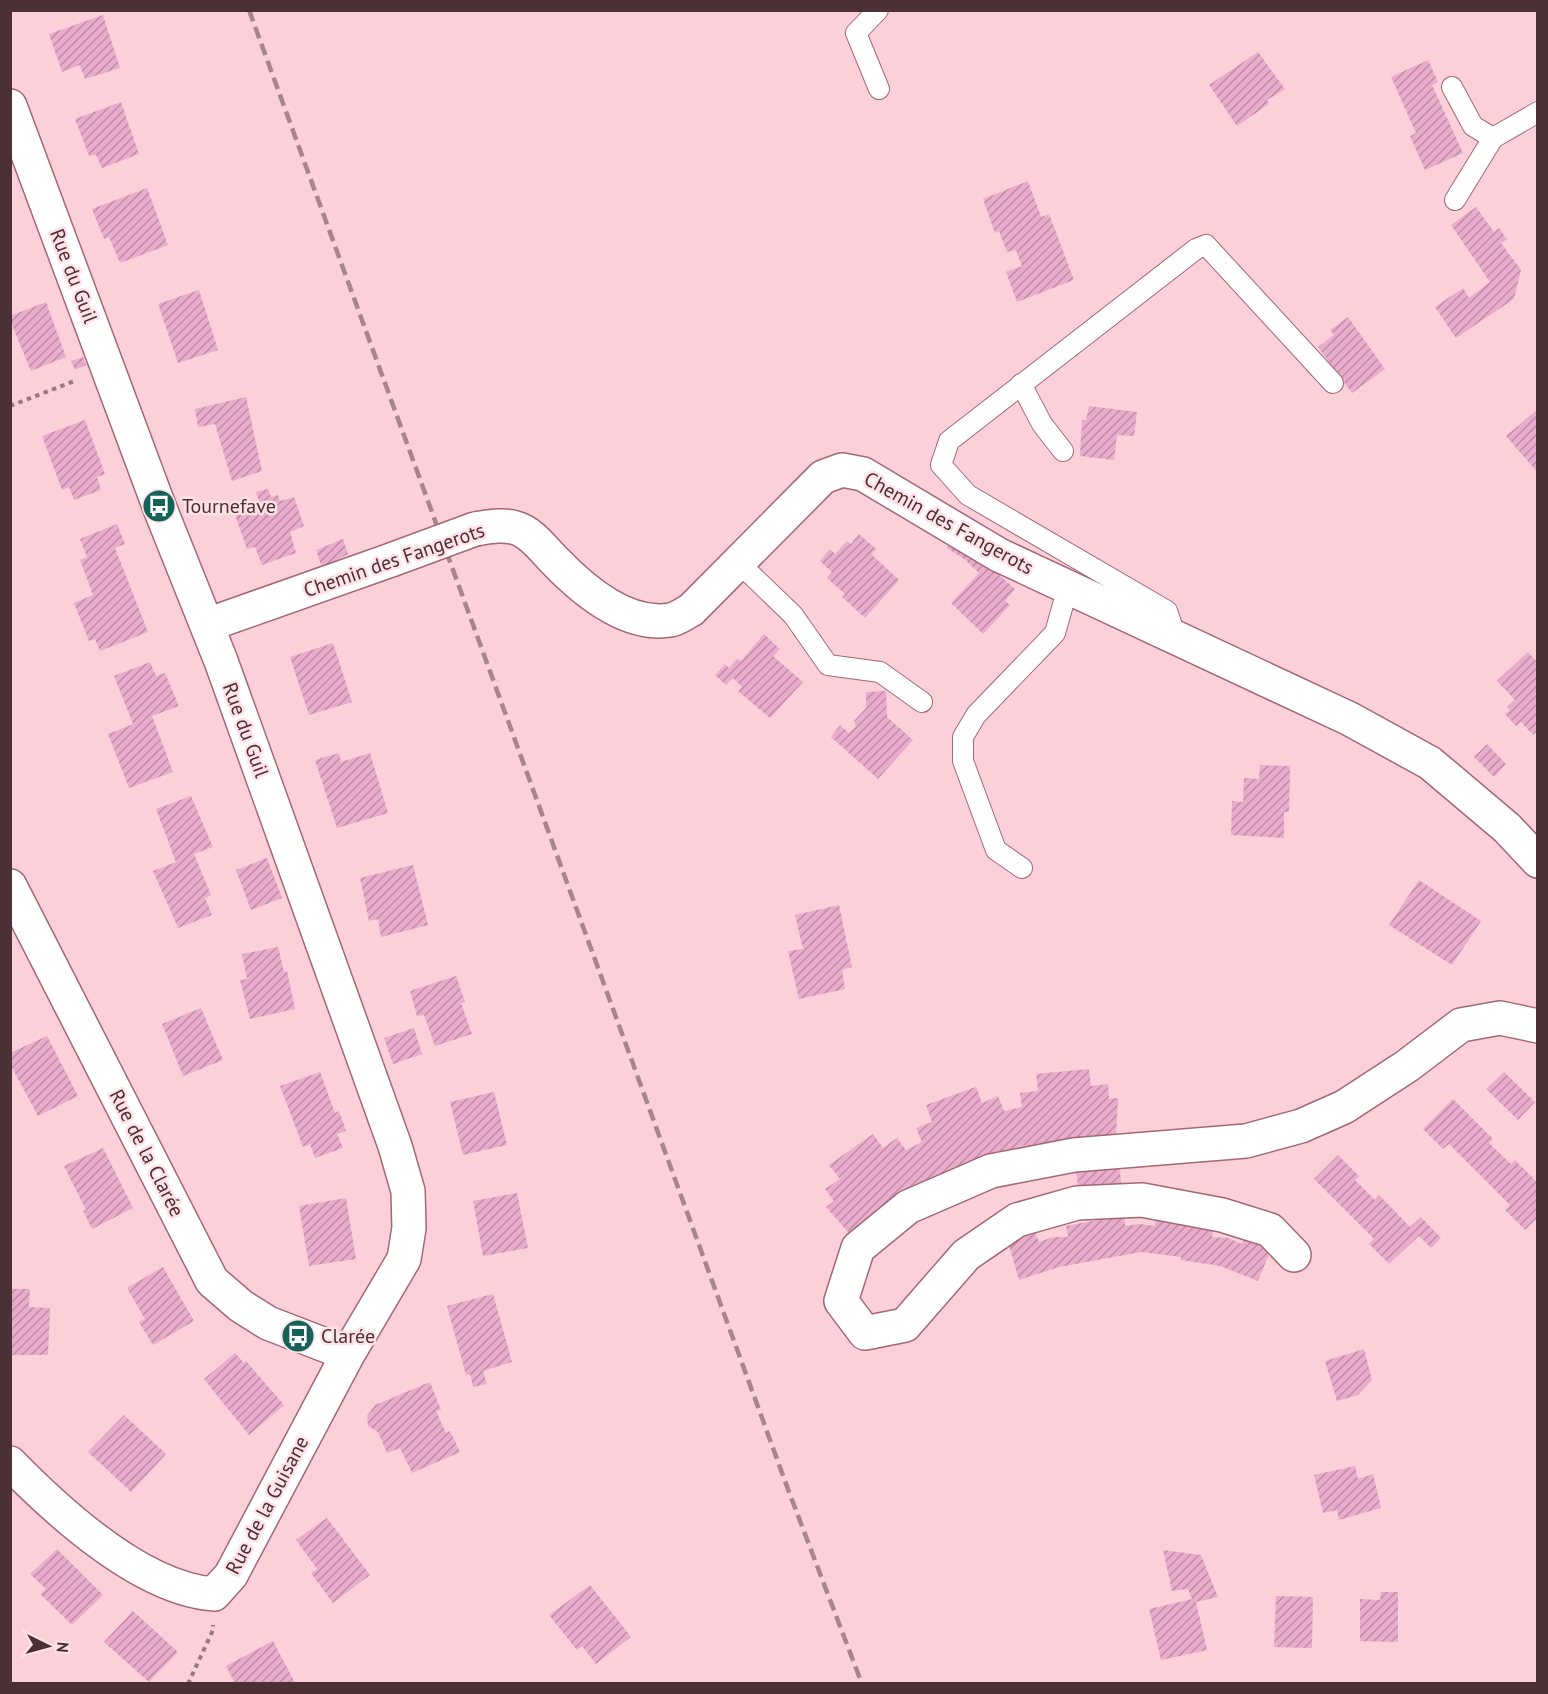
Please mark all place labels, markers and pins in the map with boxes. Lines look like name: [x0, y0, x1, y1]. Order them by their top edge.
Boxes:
bus stop icon: Tournefave: [141, 488, 177, 524]
place label: Tournefave: [182, 493, 276, 519]
bus stop icon: Clarée: [280, 1318, 316, 1354]
place label: Clarée: [321, 1323, 375, 1349]

